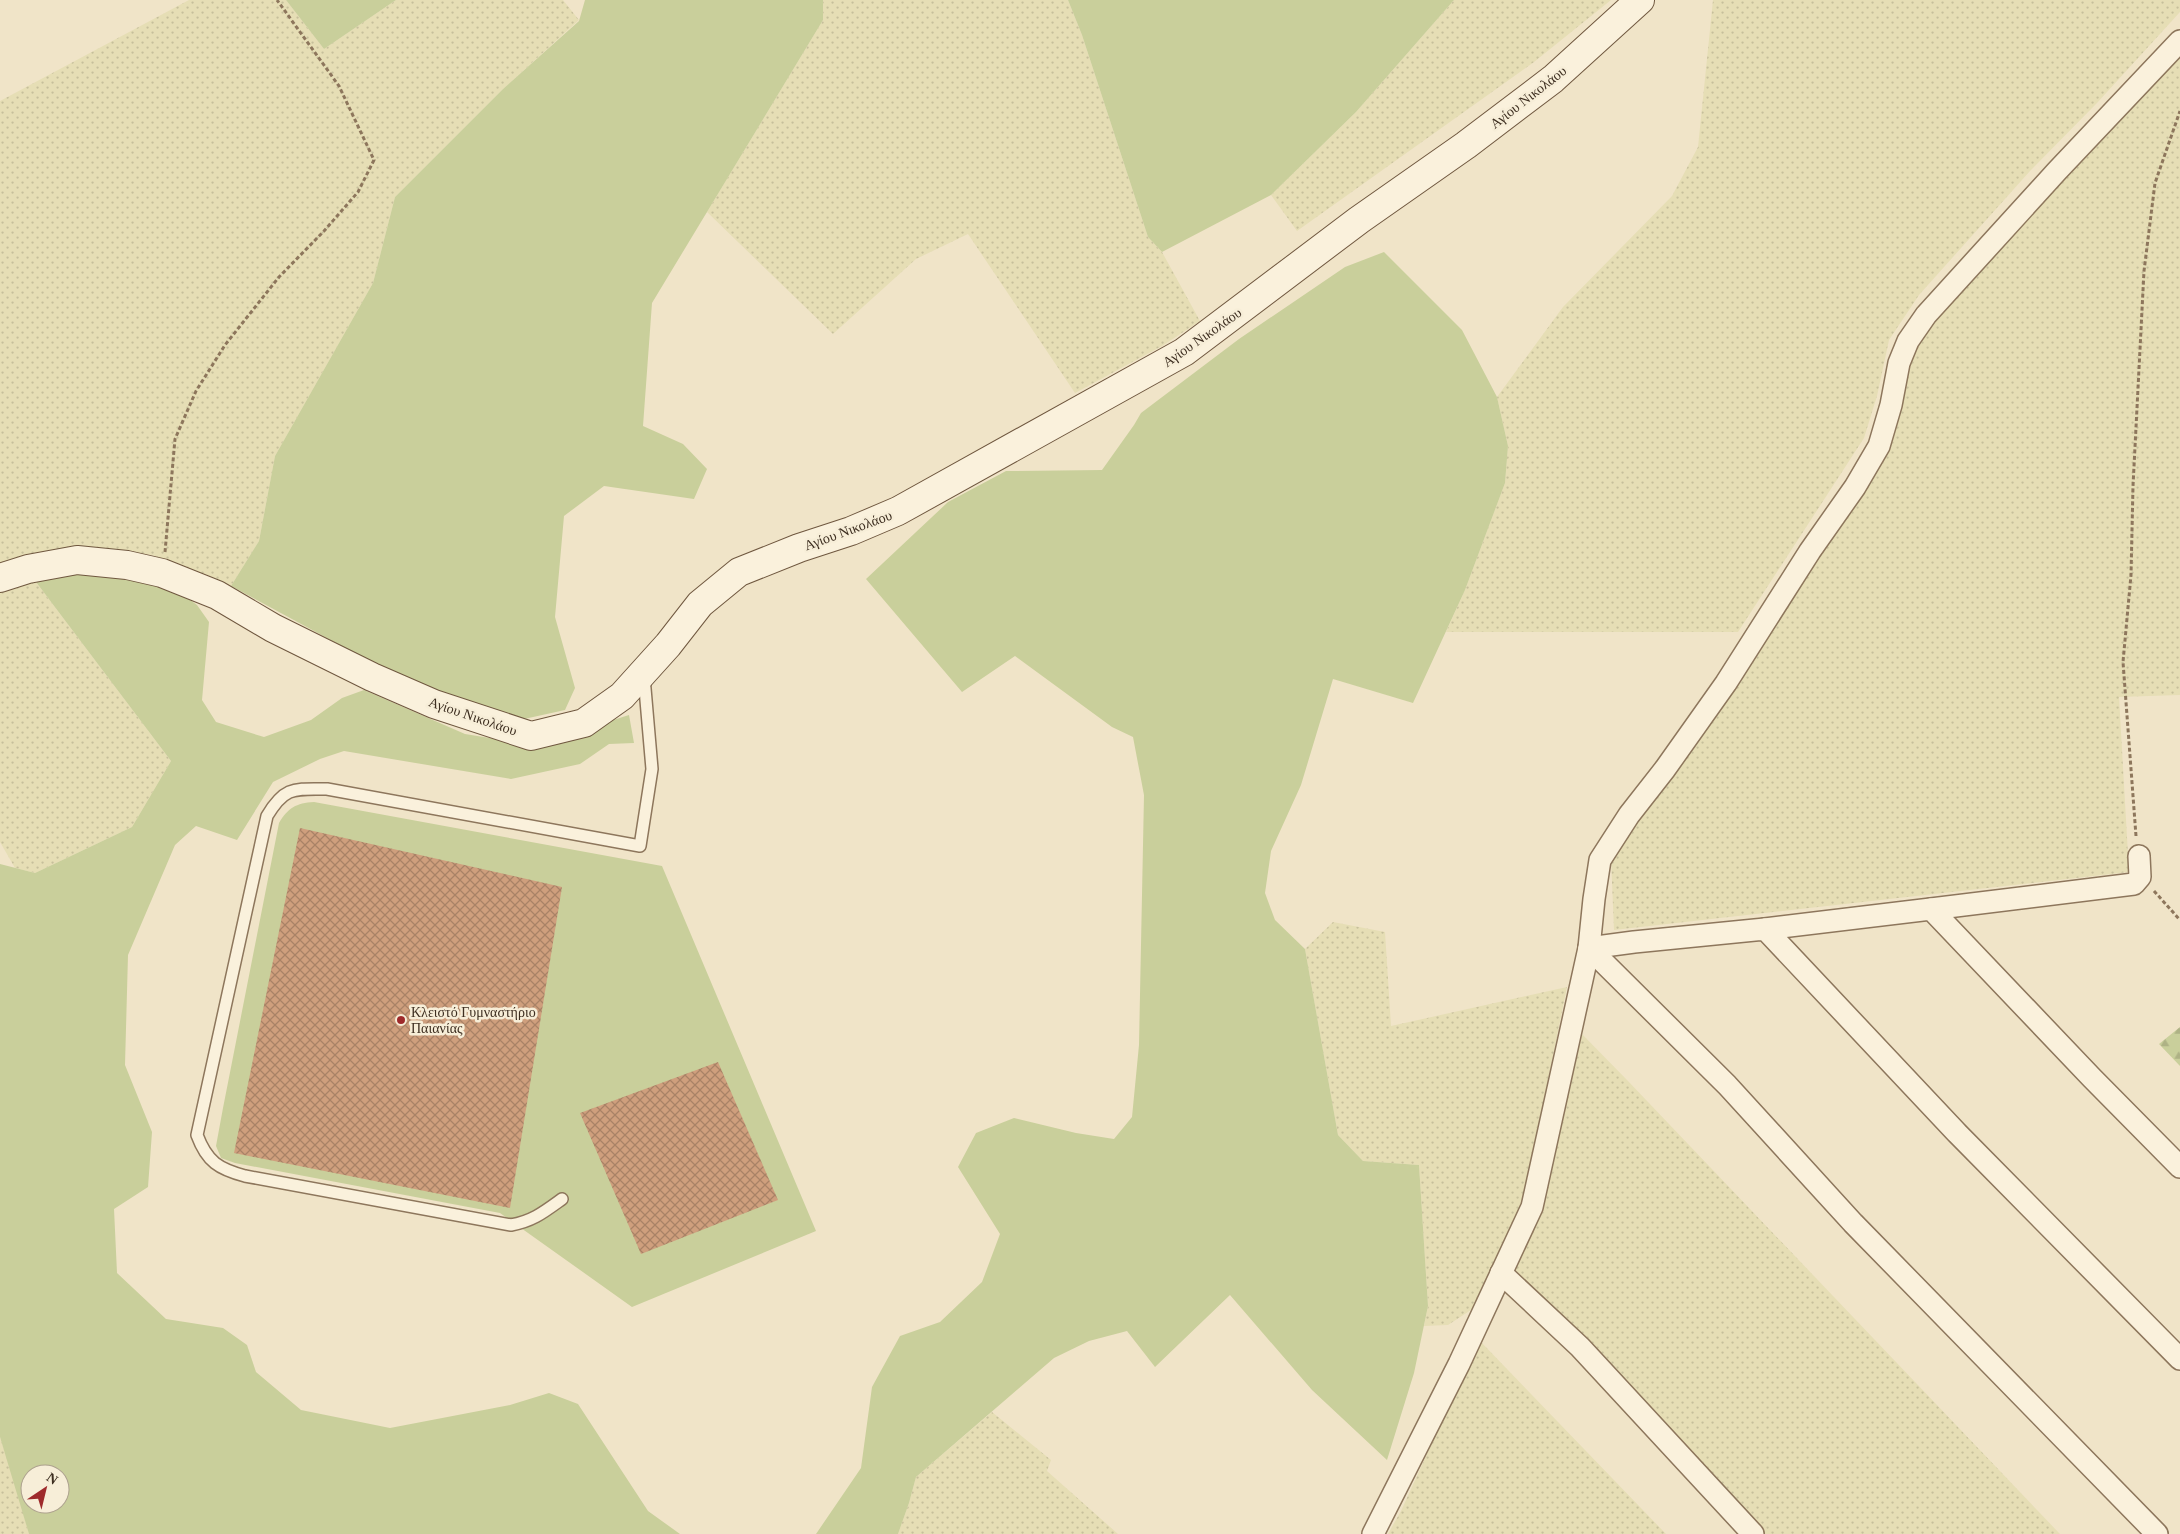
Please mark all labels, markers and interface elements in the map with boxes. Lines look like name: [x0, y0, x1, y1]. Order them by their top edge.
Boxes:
street label: Αγίου Νικολάου: [1487, 63, 1569, 132]
street label: Αγίου Νικολάου: [1160, 305, 1244, 370]
street label: Αγίου Νικολάου: [802, 508, 894, 553]
street label: Αγίου Νικολάου: [427, 694, 519, 739]
place label: Κλειστό Γυμναστήριο Παιανίας: [411, 1005, 536, 1036]
marker: Κλειστό Γυμναστήριο Παιανίας: [395, 1014, 407, 1026]
north arrow: [20, 1464, 70, 1514]
text: N: [44, 1470, 61, 1488]

